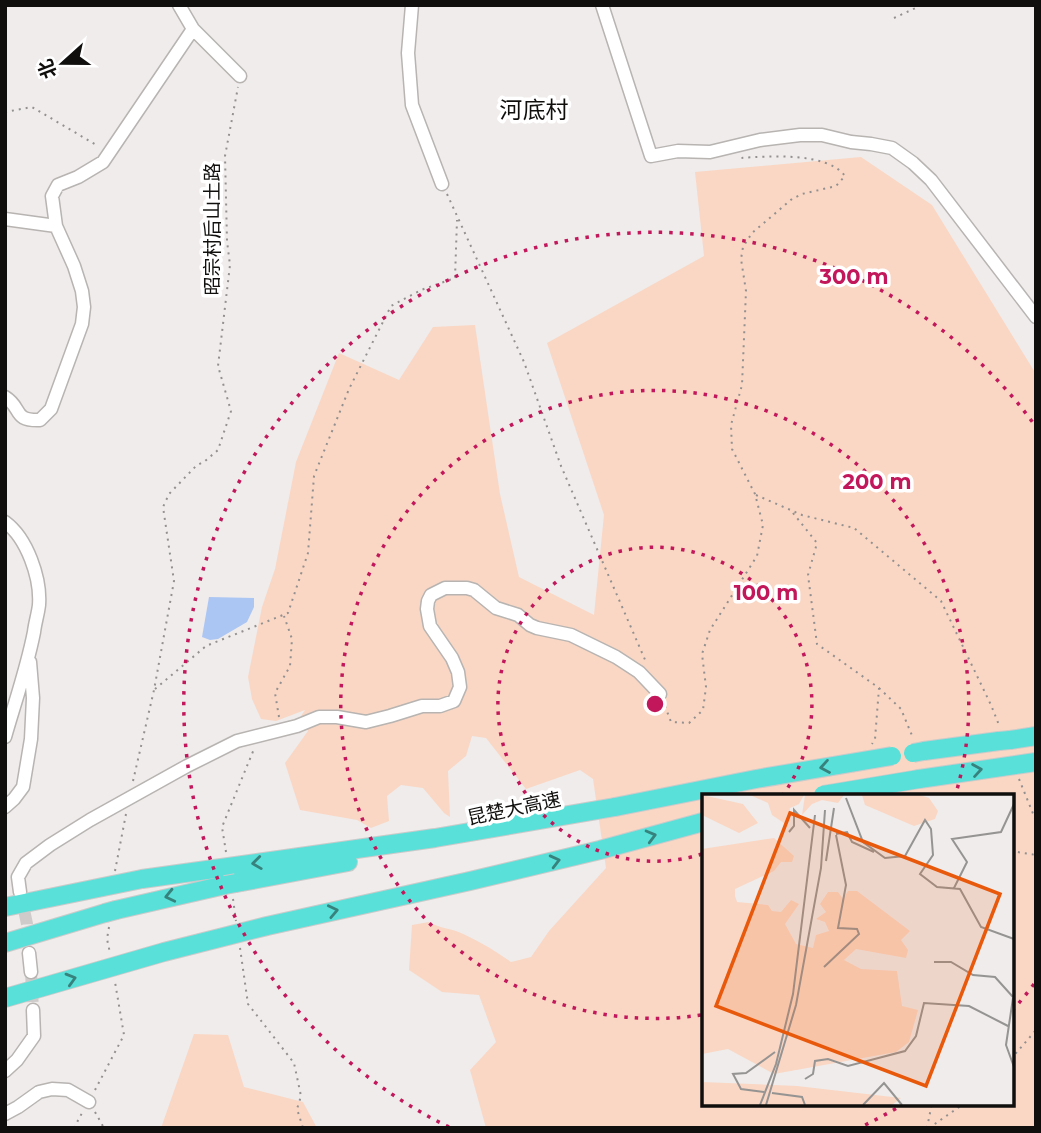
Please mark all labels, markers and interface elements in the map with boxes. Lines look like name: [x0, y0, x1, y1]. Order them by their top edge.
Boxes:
north arrow: [28, 28, 98, 98]
text: 北: [33, 56, 62, 82]
district label: 河底村: [500, 96, 569, 124]
street label: 昭宗村后山土路: [201, 162, 224, 296]
text: 300 m: [819, 264, 888, 289]
text: 200 m: [843, 469, 911, 494]
text: 100 m: [734, 580, 798, 605]
centre of rings: [643, 692, 667, 716]
one-way arrow: [819, 759, 831, 774]
one-way arrow: [971, 763, 983, 778]
street label: 昆楚大高速: [465, 787, 563, 830]
inset map: [702, 794, 1013, 1105]
one-way arrow: [645, 830, 657, 844]
one-way arrow: [251, 855, 262, 870]
one-way arrow: [549, 855, 561, 869]
one-way arrow: [165, 888, 177, 903]
one-way arrow: [327, 905, 339, 920]
one-way arrow: [65, 973, 77, 988]

